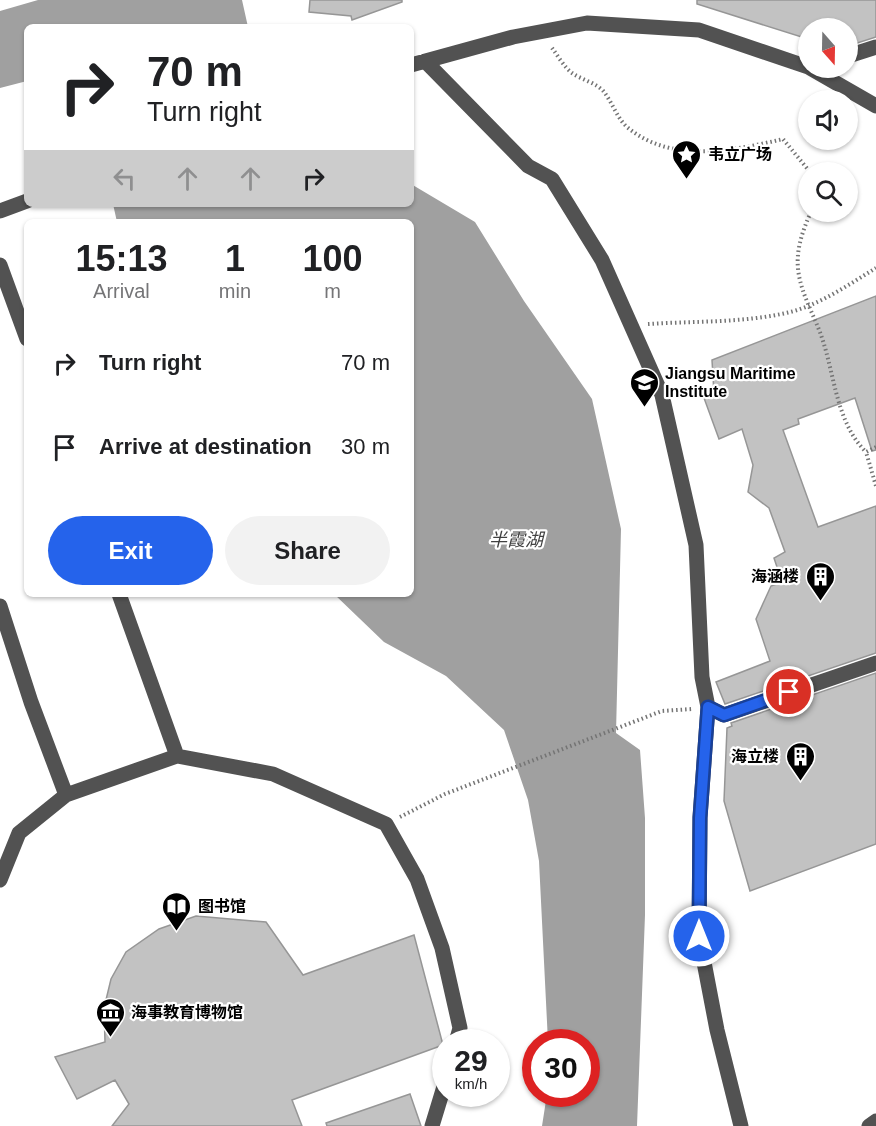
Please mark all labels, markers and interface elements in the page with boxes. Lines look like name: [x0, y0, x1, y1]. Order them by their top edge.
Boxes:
north arrow: [798, 18, 858, 78]
map controls: [798, 18, 858, 222]
icon: right: [48, 48, 126, 126]
text: 70 m: [147, 48, 243, 95]
button: sound: [798, 90, 858, 150]
text: Turn right: [147, 97, 262, 127]
place icon: 韦立广场: [671, 138, 703, 180]
place label: 韦立广场: [708, 146, 772, 163]
icon: left: [108, 162, 141, 195]
icon: ahead: [171, 162, 204, 195]
icon: ahead: [234, 162, 267, 195]
icon: right: [297, 162, 330, 195]
button: search: [798, 162, 858, 222]
text: 15:13: [75, 238, 167, 279]
text: 1: [225, 238, 245, 279]
text: 100: [302, 238, 363, 279]
text: Arrival: [93, 280, 150, 302]
text: min: [219, 280, 251, 302]
text: m: [324, 280, 341, 302]
icon: right: [48, 347, 81, 380]
text: Turn right: [99, 350, 201, 375]
text: 70 m: [341, 350, 390, 375]
place label: Jiangsu Maritime Institute: [665, 365, 796, 400]
school or university icon: Jiangsu Maritime Institute: [628, 366, 660, 408]
icon: arrive: [48, 431, 81, 464]
text: Arrive at destination: [99, 434, 312, 459]
text: 30 m: [341, 434, 390, 459]
button: Exit: [48, 516, 213, 585]
button: Share: [225, 516, 390, 585]
water label: 半霞湖: [489, 530, 546, 550]
building icon: 海涵楼: [804, 560, 836, 602]
place label: 海涵楼: [751, 568, 799, 585]
pin: [763, 666, 814, 717]
icon: arrive: [772, 675, 805, 708]
building icon: 海立楼: [784, 740, 816, 782]
place label: 海立楼: [731, 748, 779, 765]
library icon: 图书馆: [161, 890, 193, 932]
place label: 图书馆: [198, 898, 246, 915]
position arrow: [667, 904, 731, 968]
museum icon: 海事教育博物馆: [94, 996, 126, 1038]
place label: 海事教育博物馆: [131, 1003, 243, 1021]
speed limit sign: 30: [522, 1029, 600, 1107]
text: 29: [454, 1044, 488, 1077]
text: km/h: [455, 1075, 487, 1092]

